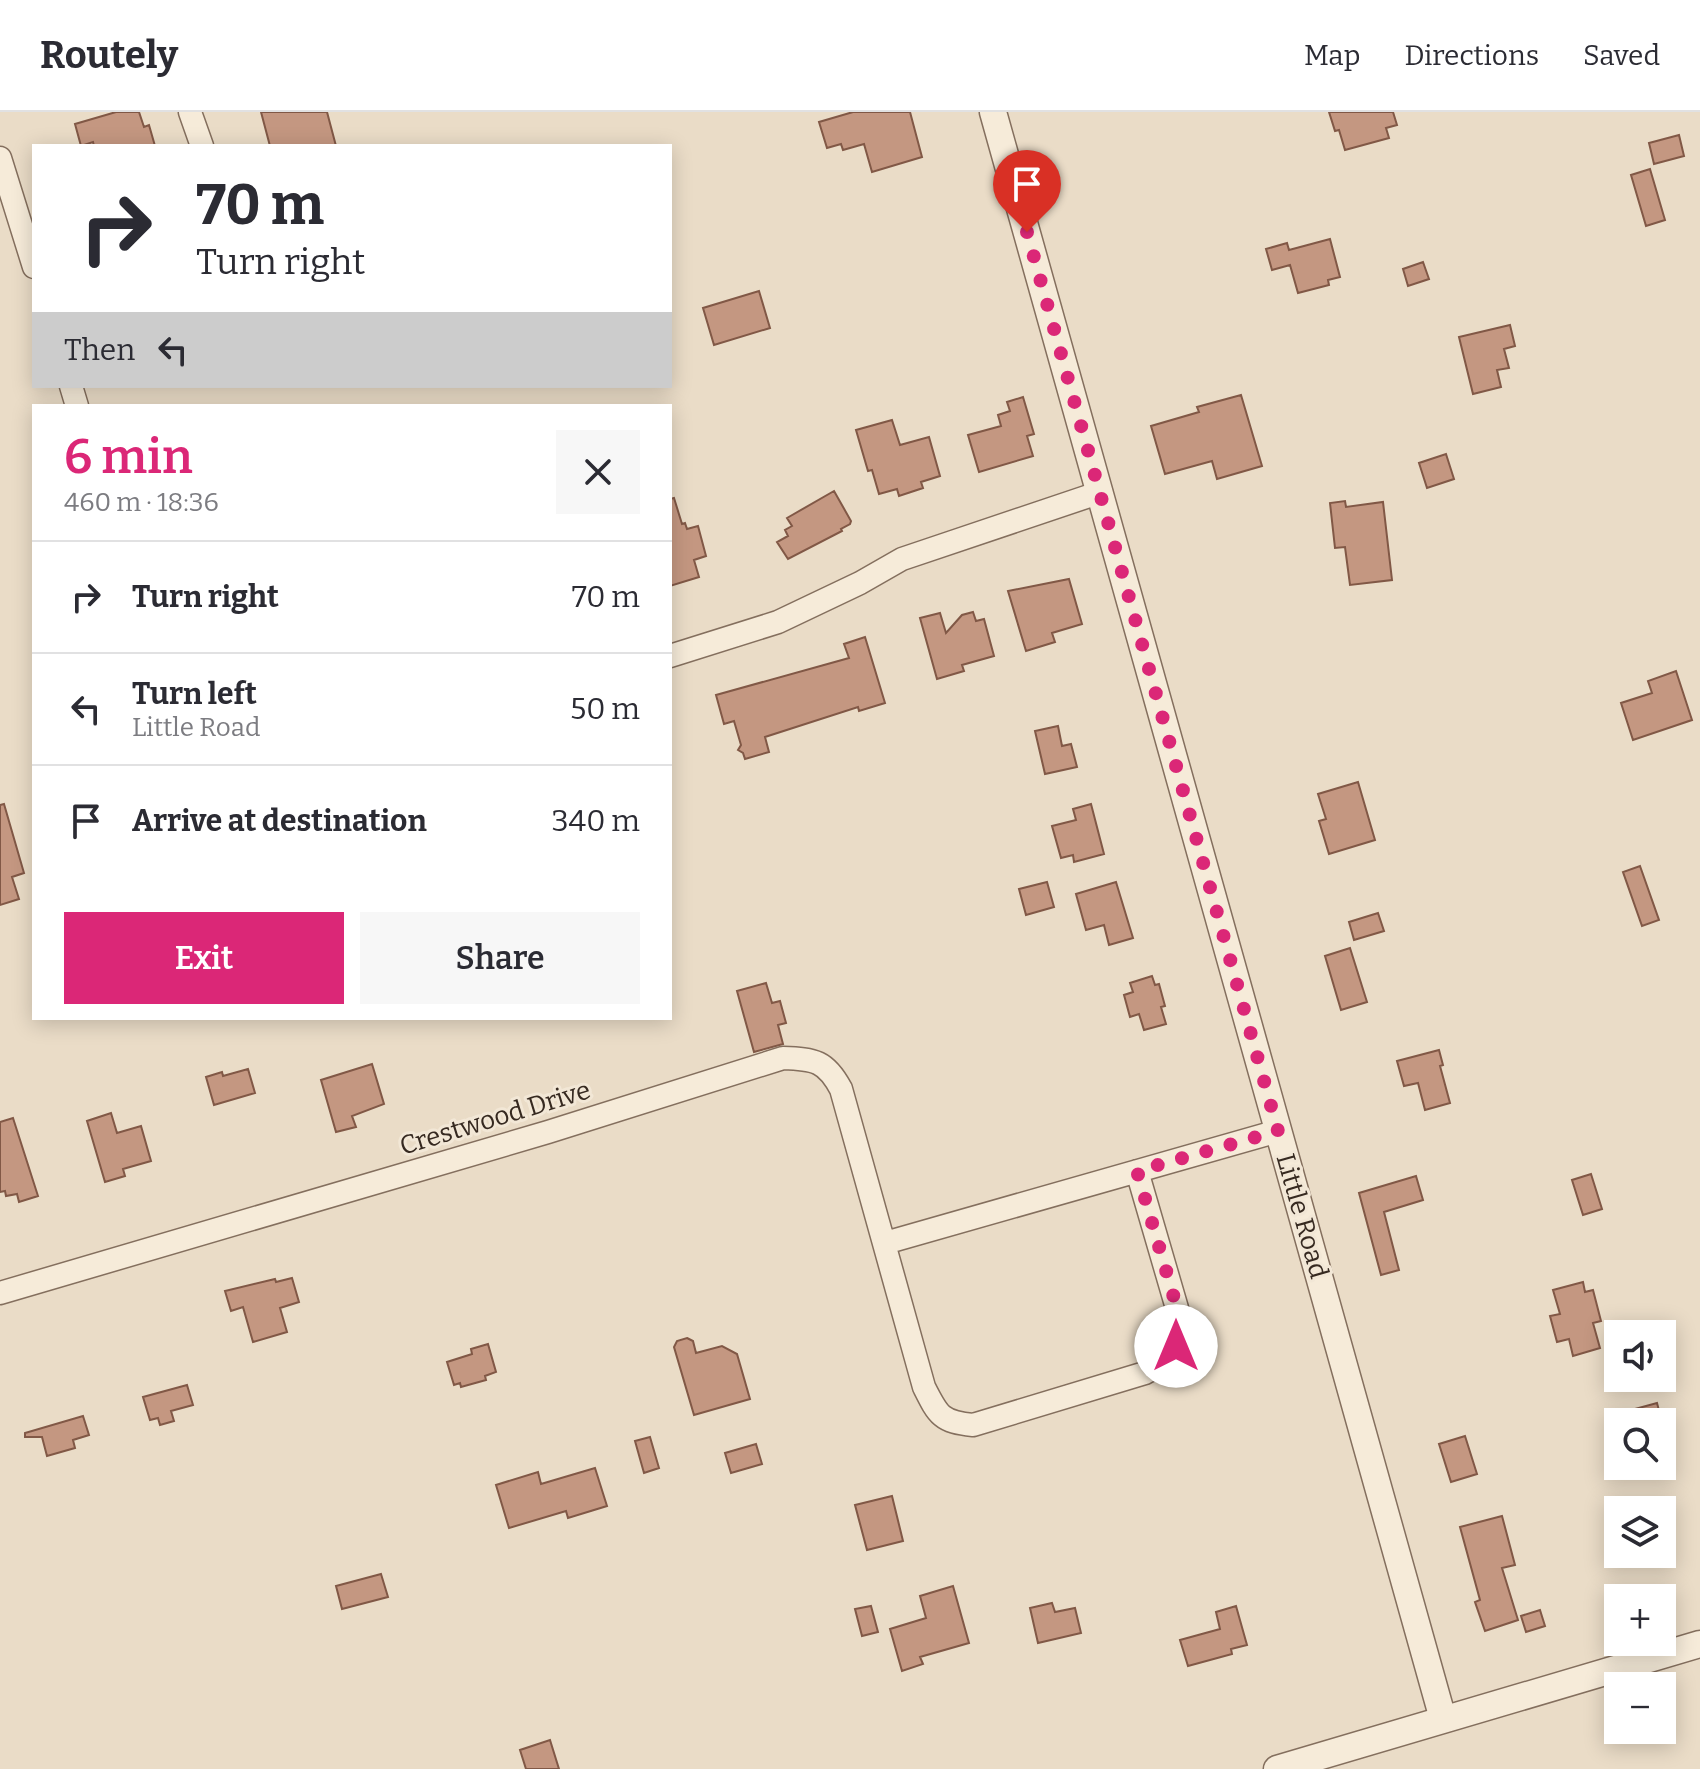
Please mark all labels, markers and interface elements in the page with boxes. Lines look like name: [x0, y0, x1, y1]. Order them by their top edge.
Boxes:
text: Routely: [40, 32, 178, 78]
text: Map: [1304, 39, 1360, 72]
text: Directions: [1404, 39, 1539, 72]
text: Saved: [1583, 39, 1660, 72]
pin: [993, 150, 1061, 232]
icon: arrive: [1005, 162, 1049, 206]
text: 70 m: [196, 172, 324, 239]
icon: right: [64, 176, 168, 280]
text: Turn right: [196, 240, 365, 284]
icon: left: [151, 328, 195, 372]
text: Then: [64, 332, 135, 368]
text: 6 min: [64, 428, 193, 486]
button: close: [556, 430, 640, 514]
text: 460 m · 18:36: [64, 487, 219, 518]
icon: right: [64, 575, 108, 619]
text: Turn right: [132, 579, 279, 615]
text: 70 m: [572, 579, 640, 615]
text: Turn left: [132, 676, 257, 712]
icon: left: [64, 687, 108, 731]
text: 50 m: [570, 691, 640, 727]
text: Little Road: [132, 712, 260, 743]
icon: arrive: [64, 799, 108, 843]
text: Arrive at destination: [132, 803, 427, 839]
text: 340 m: [552, 803, 640, 839]
button: Exit: [64, 912, 344, 1004]
button: Share: [360, 912, 640, 1004]
street label: Crestwood Drive: [396, 1074, 594, 1162]
street label: Little Road: [1269, 1150, 1335, 1282]
position arrow: [1134, 1304, 1218, 1388]
map controls: [1604, 1320, 1676, 1744]
button: sound: [1604, 1320, 1676, 1392]
button: search: [1604, 1408, 1676, 1480]
button: layers: [1604, 1496, 1676, 1568]
button: +: [1604, 1584, 1676, 1656]
button: −: [1604, 1672, 1676, 1744]

